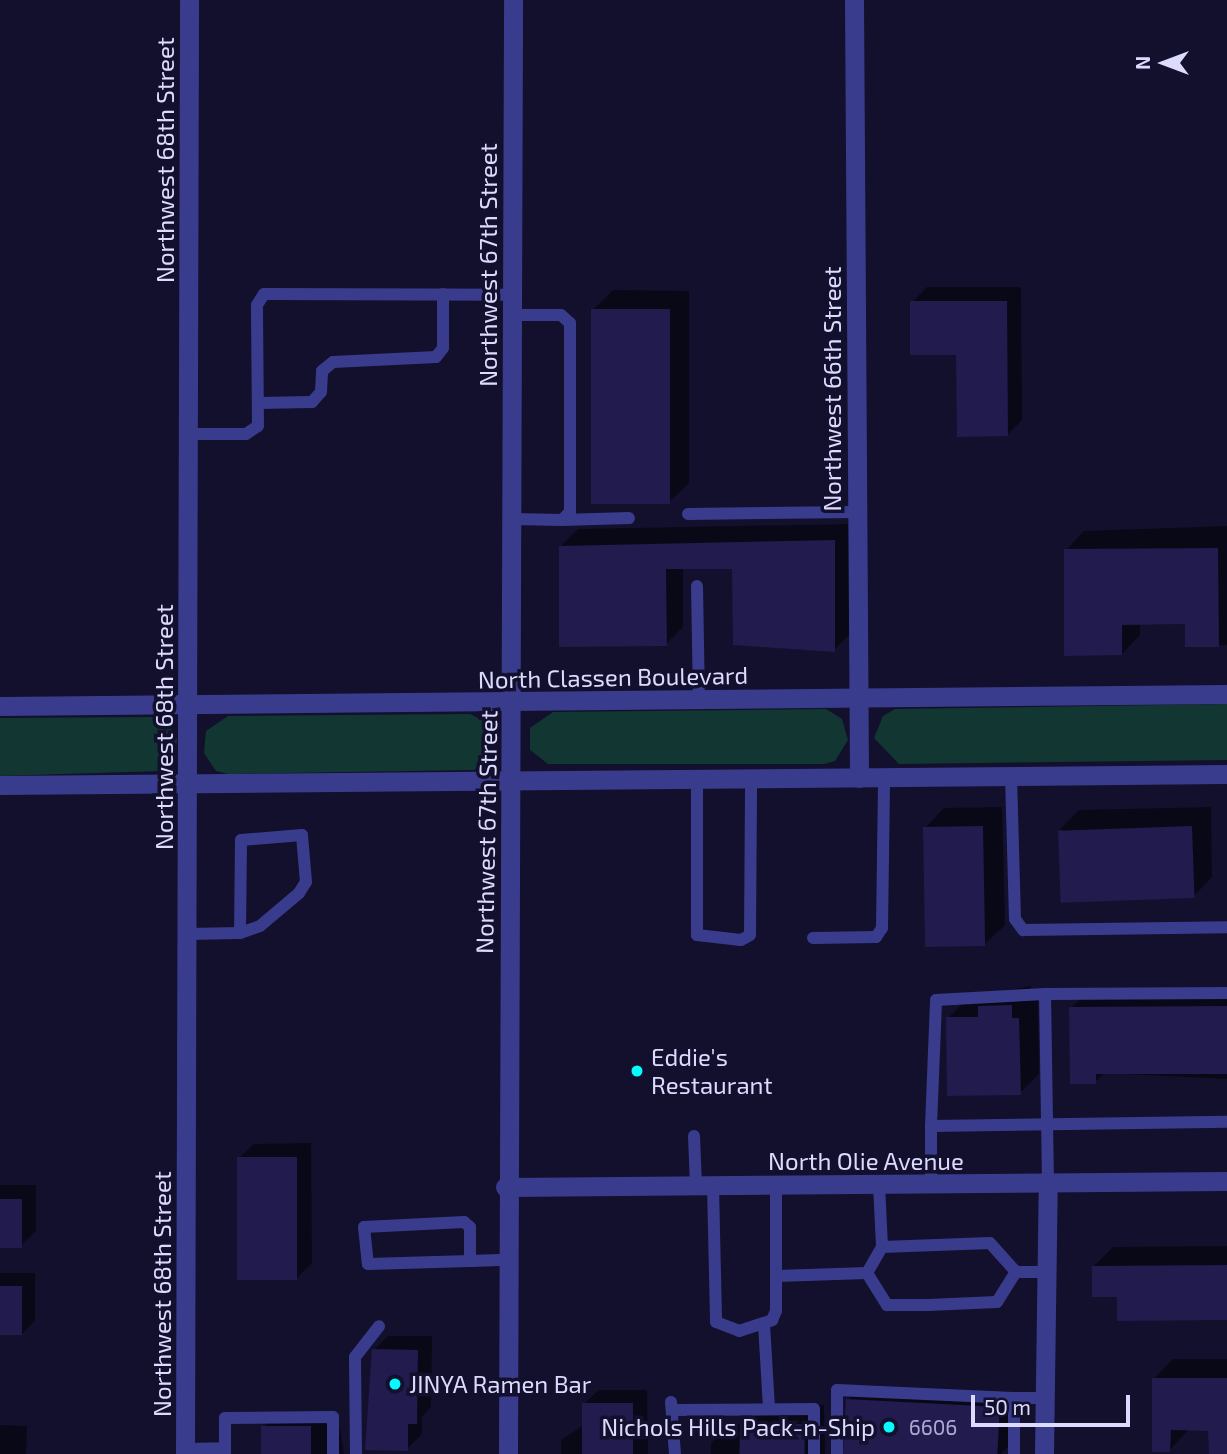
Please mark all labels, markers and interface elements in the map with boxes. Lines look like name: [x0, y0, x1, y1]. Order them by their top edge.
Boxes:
north arrow: [1129, 28, 1199, 98]
street label: Northwest 68th Street: [151, 37, 179, 283]
text: N: [1131, 56, 1154, 70]
street label: Northwest 67th Street: [474, 143, 502, 387]
street label: Northwest 66th Street: [818, 266, 846, 512]
street label: Northwest 68th Street: [150, 604, 178, 850]
street label: North Classen Boulevard: [478, 660, 748, 694]
street label: Northwest 67th Street: [469, 710, 503, 954]
place label: Eddie's Restaurant: [651, 1043, 773, 1099]
marker: Eddie's Restaurant: [629, 1063, 645, 1079]
street label: North Olie Avenue: [768, 1147, 964, 1175]
street label: Northwest 68th Street: [148, 1171, 176, 1417]
place label: JINYA Ramen Bar: [409, 1370, 592, 1398]
marker: JINYA Ramen Bar: [387, 1376, 403, 1392]
scale bar: [975, 1380, 1134, 1424]
text: 50 m: [984, 1394, 1031, 1419]
place label: Nichols Hills Pack-n-Ship: [601, 1413, 875, 1441]
house number: 6606: [909, 1414, 957, 1440]
marker: Nichols Hills Pack-n-Ship: [881, 1419, 897, 1435]

